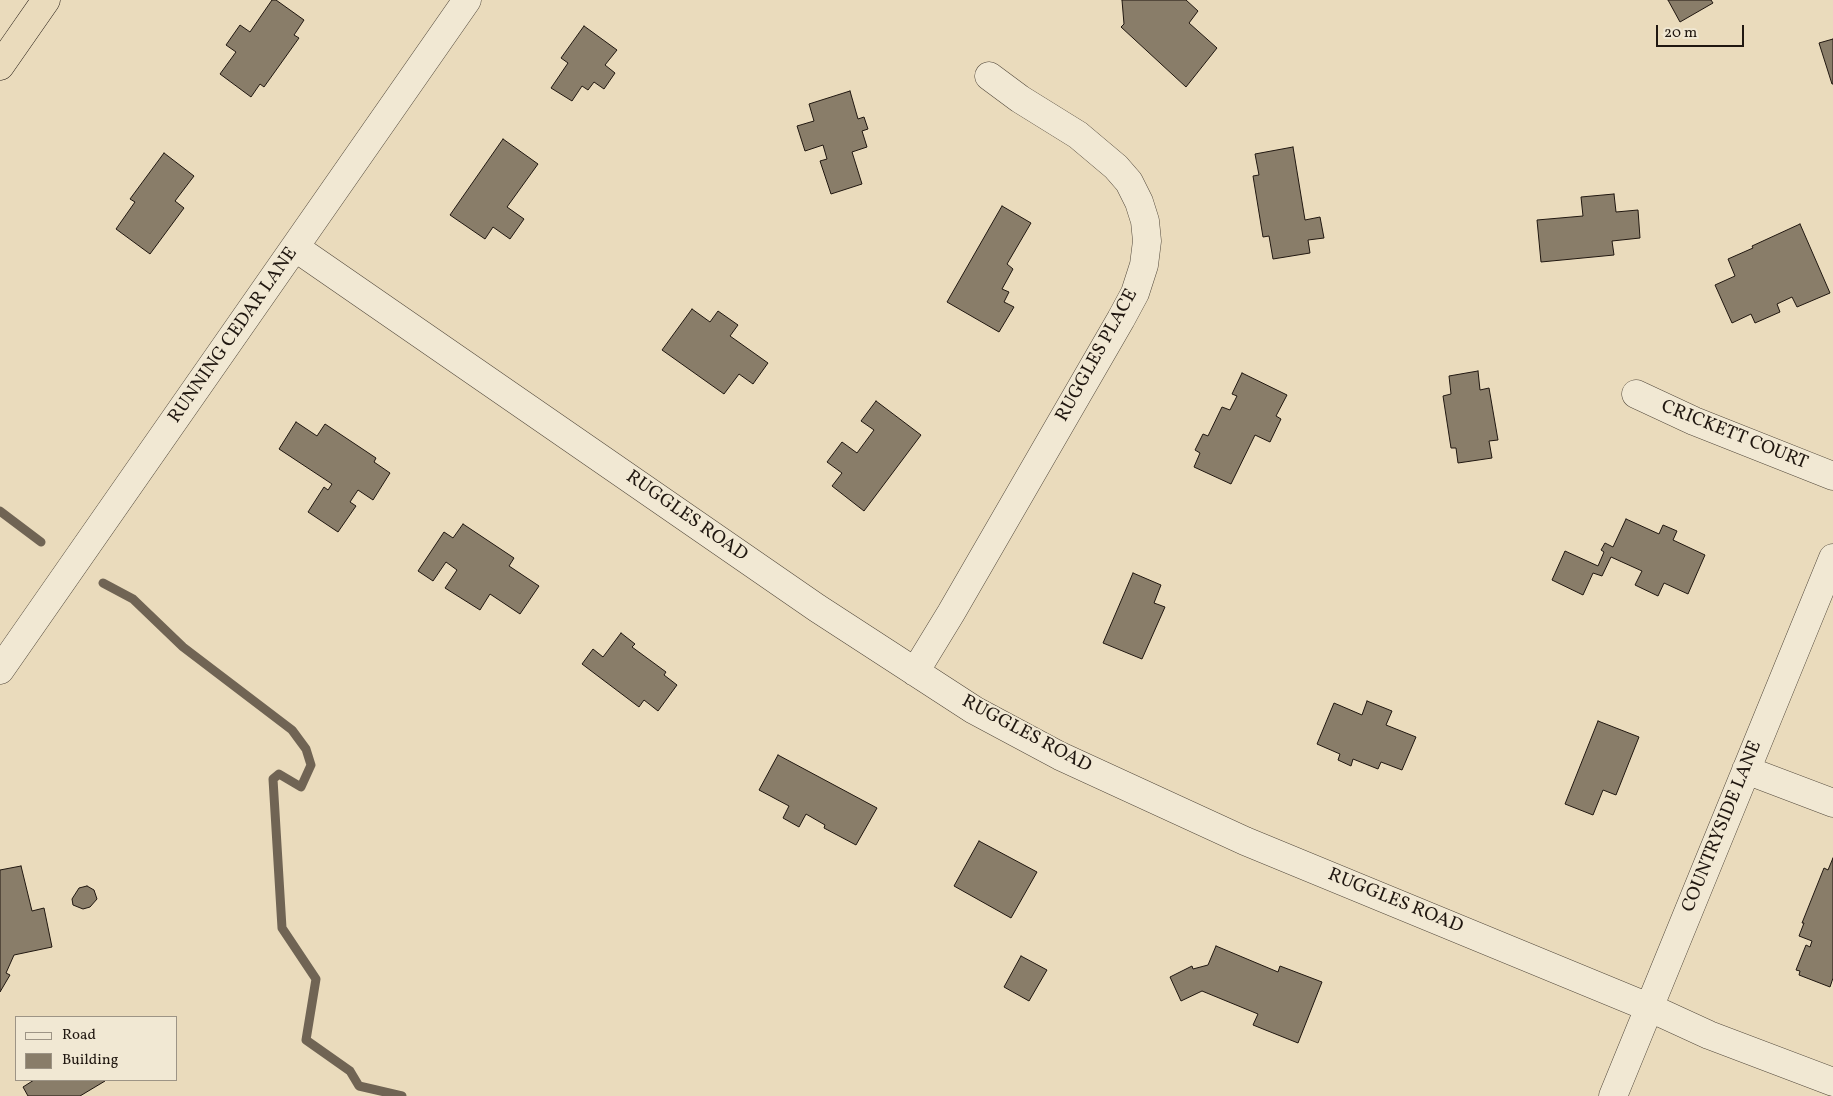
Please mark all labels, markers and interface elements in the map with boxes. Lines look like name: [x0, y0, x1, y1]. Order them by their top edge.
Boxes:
scale bar: [1658, 15, 1746, 47]
text: 20 m: [1664, 23, 1697, 44]
street label: RUNNING CEDAR LANE: [165, 244, 303, 428]
street label: RUGGLES PLACE: [1052, 286, 1144, 426]
street label: CRICKETT COURT: [1657, 396, 1811, 476]
street label: RUGGLES ROAD: [621, 466, 751, 568]
street label: RUGGLES ROAD: [957, 691, 1095, 779]
street label: COUNTRYSIDE LANE: [1678, 738, 1768, 916]
street label: RUGGLES ROAD: [1324, 865, 1466, 939]
legend: [15, 1016, 178, 1081]
text: Road: [62, 1025, 96, 1046]
text: Building: [62, 1050, 118, 1071]

